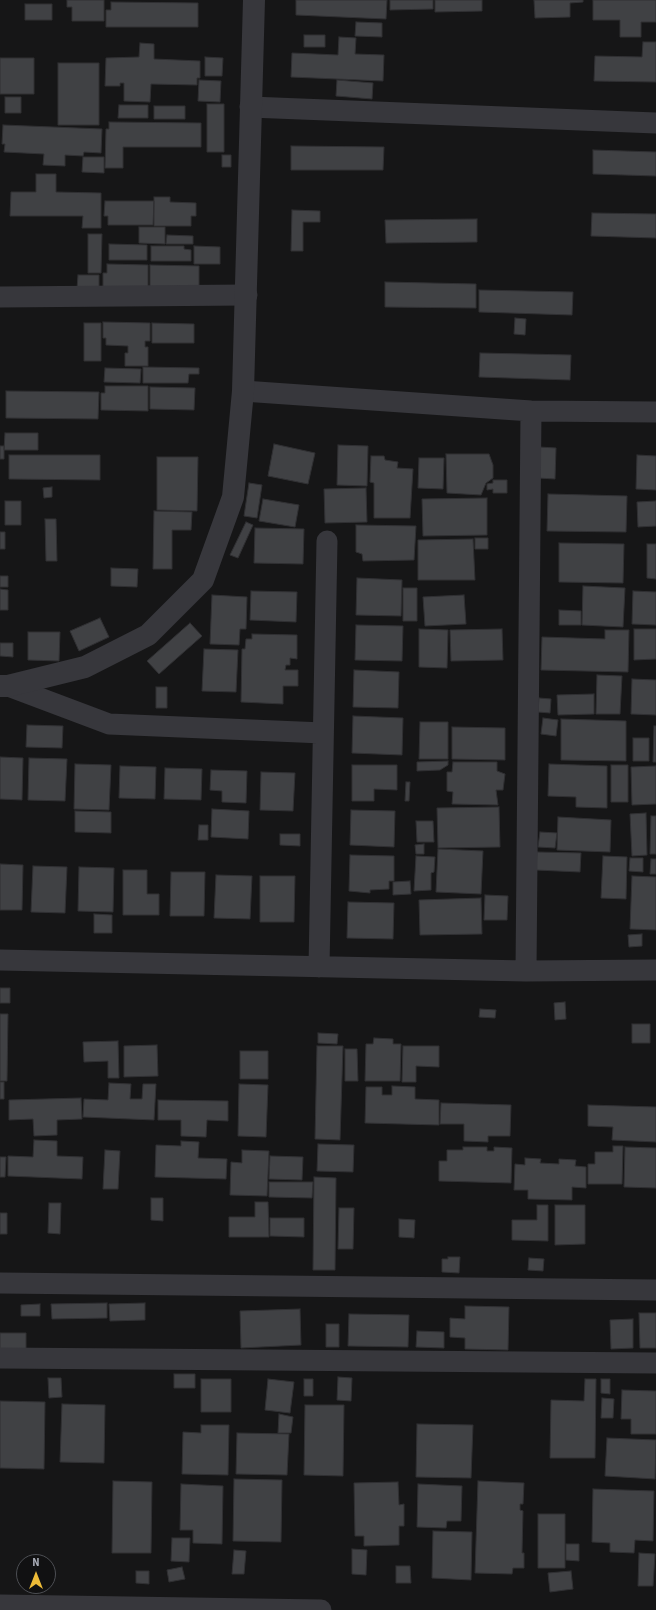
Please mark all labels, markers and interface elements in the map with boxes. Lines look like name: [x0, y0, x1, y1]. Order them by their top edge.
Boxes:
north arrow: [16, 1554, 56, 1594]
text: N: [32, 1555, 40, 1570]

